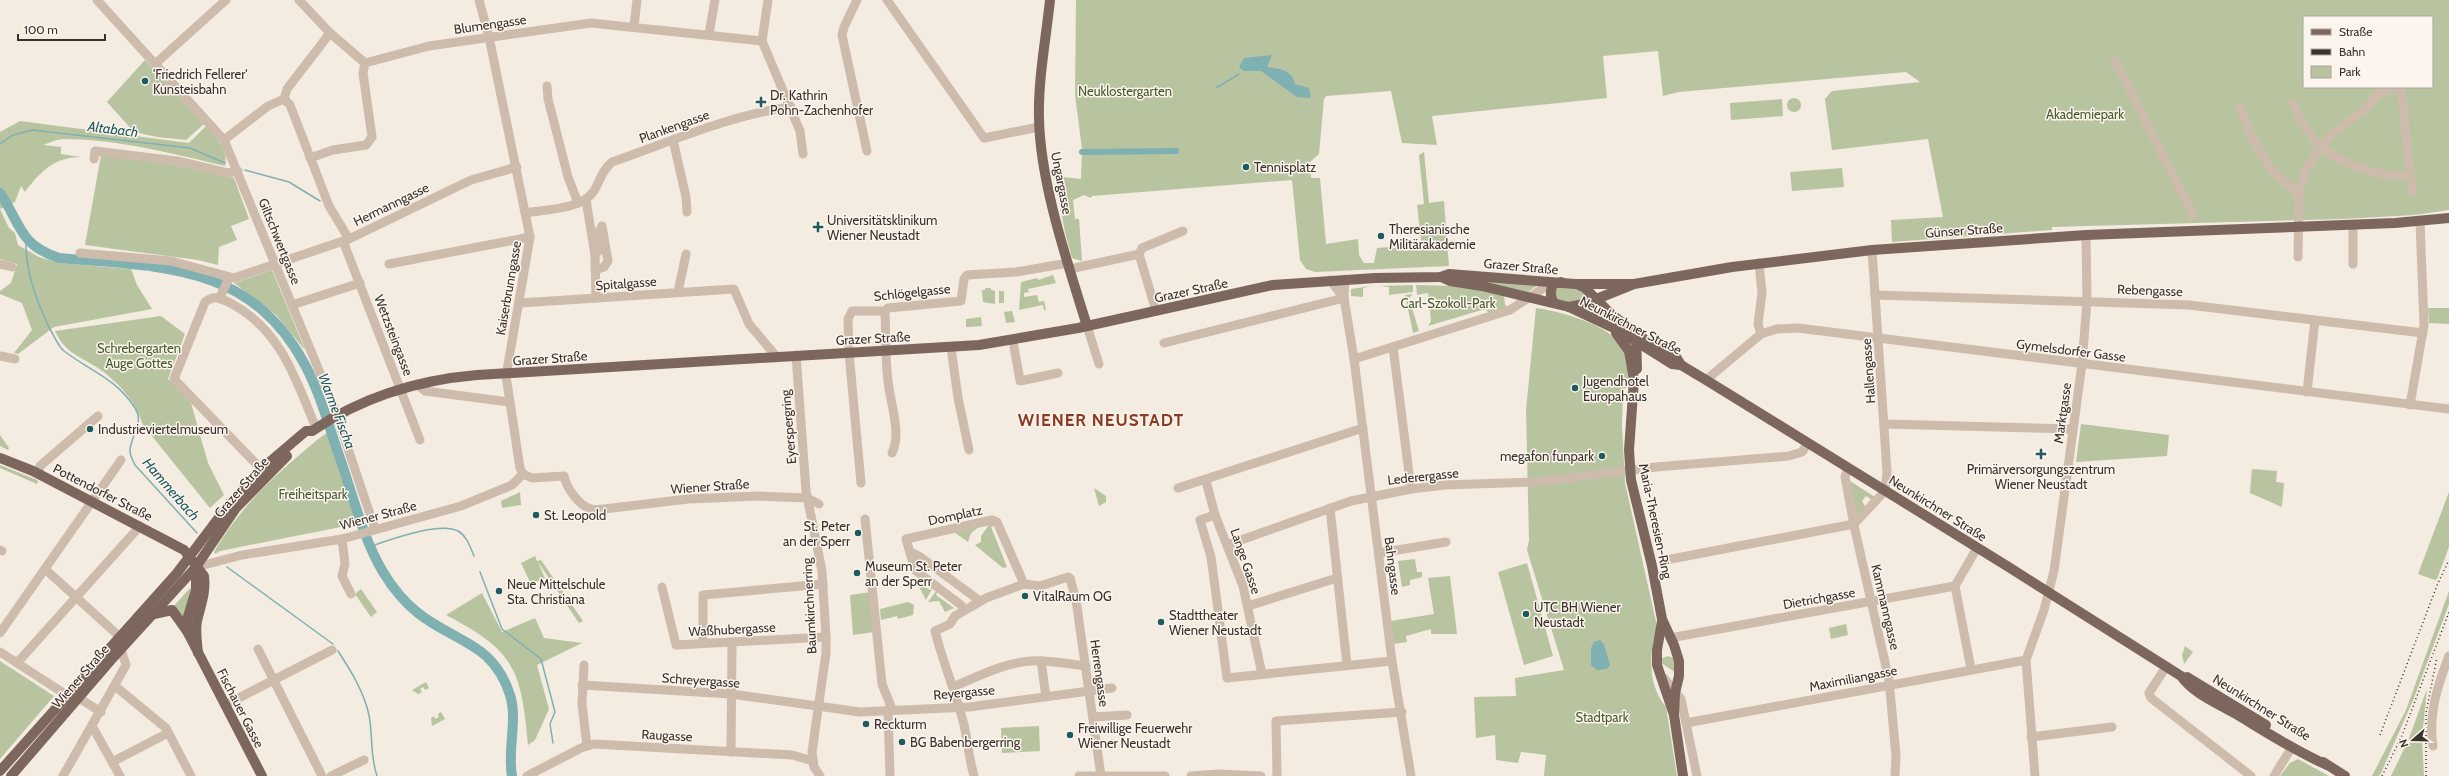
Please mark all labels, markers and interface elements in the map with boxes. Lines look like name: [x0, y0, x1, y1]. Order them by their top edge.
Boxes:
street label: Blumengasse: [453, 11, 528, 37]
scale bar: [18, 16, 105, 42]
legend: [2303, 16, 2433, 88]
text: 100 m: [24, 22, 58, 37]
text: Straße: [2339, 24, 2372, 39]
text: Bahn: [2339, 44, 2365, 59]
text: Park: [2339, 64, 2361, 79]
place label: 'Friedrich Fellerer' Kunsteisbahn: [153, 66, 247, 97]
marker: 'Friedrich Fellerer' Kunsteisbahn: [140, 76, 150, 86]
park label: Neuklostergarten: [1078, 83, 1172, 99]
place label: Dr. Kathrin Pohn-Zachenhofer: [770, 87, 874, 118]
marker: Dr. Kathrin Pohn-Zachenhofer: [755, 96, 767, 108]
street label: Plankengasse: [637, 106, 712, 146]
park label: Akademiepark: [2046, 106, 2124, 122]
water label: Altabach: [86, 117, 139, 141]
street label: Ungargasse: [1048, 150, 1076, 216]
place label: Tennisplatz: [1254, 159, 1316, 175]
marker: Tennisplatz: [1241, 162, 1251, 172]
street label: Hermanngasse: [351, 179, 432, 229]
street label: Giltschwertgasse: [255, 196, 305, 287]
place label: Universitätsklinikum Wiener Neustadt: [827, 212, 937, 243]
street label: Günser Straße: [1925, 219, 2004, 241]
marker: Universitätsklinikum Wiener Neustadt: [812, 221, 824, 233]
place label: Theresianische Militärakademie: [1389, 221, 1476, 252]
marker: Theresianische Militärakademie: [1376, 231, 1386, 241]
street label: Kaiserbrunngasse: [492, 239, 524, 336]
street label: Grazer Straße: [1483, 255, 1559, 277]
street label: Spitalgasse: [595, 273, 657, 293]
street label: Grazer Straße: [1153, 274, 1230, 306]
street label: Schlögelgasse: [873, 280, 951, 304]
street label: Rebengasse: [2117, 281, 2183, 299]
street label: Wetzsteingasse: [371, 292, 417, 378]
street label: Neunkirchner Straße: [1577, 292, 1685, 358]
park label: Carl-Szokoll-Park: [1400, 295, 1496, 311]
street label: Grazer Straße: [835, 328, 911, 348]
street label: Gymelsdorfer Gasse: [2015, 335, 2127, 365]
street label: Hallengasse: [1858, 337, 1878, 404]
park label: Schrebergarten Auge Gottes: [97, 340, 181, 371]
street label: Grazer Straße: [512, 347, 588, 369]
water label: Warme Fischa: [314, 370, 360, 452]
place label: Jugendhotel Europahaus: [1582, 373, 1649, 404]
street label: Marktgasse: [2050, 381, 2074, 444]
marker: Jugendhotel Europahaus: [1570, 383, 1580, 393]
street label: Eyerspergring: [777, 389, 799, 465]
district label: WIENER NEUSTADT: [1018, 410, 1184, 430]
place label: Industrieviertelmuseum: [98, 421, 228, 437]
marker: Industrieviertelmuseum: [85, 424, 95, 434]
place label: megafon funpark: [1500, 448, 1594, 464]
marker: Primärversorgungszentrum Wiener Neustadt: [2035, 448, 2047, 460]
marker: megafon funpark: [1597, 451, 1607, 461]
street label: Grazer Straße: [210, 453, 272, 520]
water label: Hammerbach: [139, 454, 203, 524]
street label: Pottendorfer Straße: [51, 460, 156, 524]
place label: Primärversorgungszentrum Wiener Neustadt: [1967, 461, 2115, 492]
street label: Maria-Theresien-Ring: [1636, 462, 1676, 581]
street label: Lederergasse: [1387, 464, 1460, 488]
street label: Neunkirchner Straße: [1886, 471, 1990, 545]
street label: Wiener Straße: [670, 475, 750, 497]
park label: Freiheitspark: [278, 486, 348, 502]
street label: Wiener Straße: [338, 497, 418, 533]
street label: Domplatz: [927, 501, 983, 529]
place label: St. Leopold: [544, 507, 606, 523]
marker: St. Leopold: [531, 510, 541, 520]
place label: St. Peter an der Sperr: [783, 518, 851, 549]
street label: Lange Gasse: [1227, 526, 1265, 596]
marker: St. Peter an der Sperr: [853, 528, 863, 538]
street label: Bahngasse: [1381, 536, 1405, 596]
street label: Baumkirchnerring: [798, 557, 820, 655]
place label: Museum St. Peter an der Sperr: [865, 558, 963, 589]
street label: Kammanngasse: [1868, 563, 1904, 652]
marker: Museum St. Peter an der Sperr: [852, 568, 862, 578]
place label: Neue Mittelschule Sta. Christiana: [507, 576, 606, 607]
street label: Dietrichgasse: [1782, 584, 1857, 612]
marker: Neue Mittelschule Sta. Christiana: [494, 586, 504, 596]
place label: VitalRaum OG: [1033, 588, 1112, 604]
marker: VitalRaum OG: [1020, 591, 1030, 601]
place label: UTC BH Wiener Neustadt: [1534, 599, 1621, 630]
place label: Stadttheater Wiener Neustadt: [1169, 607, 1262, 638]
marker: UTC BH Wiener Neustadt: [1521, 609, 1531, 619]
marker: Stadttheater Wiener Neustadt: [1156, 617, 1166, 627]
street label: Waßhubergasse: [688, 619, 776, 639]
street label: Herrengasse: [1087, 638, 1113, 708]
street label: Wiener Straße: [48, 641, 112, 711]
street label: Maximiliangasse: [1808, 662, 1899, 694]
street label: Fischauer Gasse: [214, 666, 268, 751]
street label: Schreyergasse: [661, 669, 741, 691]
street label: Neunkirchner Straße: [2210, 670, 2314, 744]
street label: Reyergasse: [933, 681, 996, 703]
park label: Stadtpark: [1575, 709, 1629, 725]
place label: Reckturm: [874, 716, 927, 732]
marker: Reckturm: [861, 719, 871, 729]
place label: Freiwillige Feuerwehr Wiener Neustadt: [1078, 720, 1193, 751]
north arrow: [2393, 720, 2433, 760]
street label: Raugasse: [641, 726, 693, 744]
marker: Freiwillige Feuerwehr Wiener Neustadt: [1065, 730, 1075, 740]
place label: BG Babenbergerring: [910, 734, 1021, 750]
marker: BG Babenbergerring: [897, 737, 907, 747]
text: N: [2396, 737, 2412, 749]

